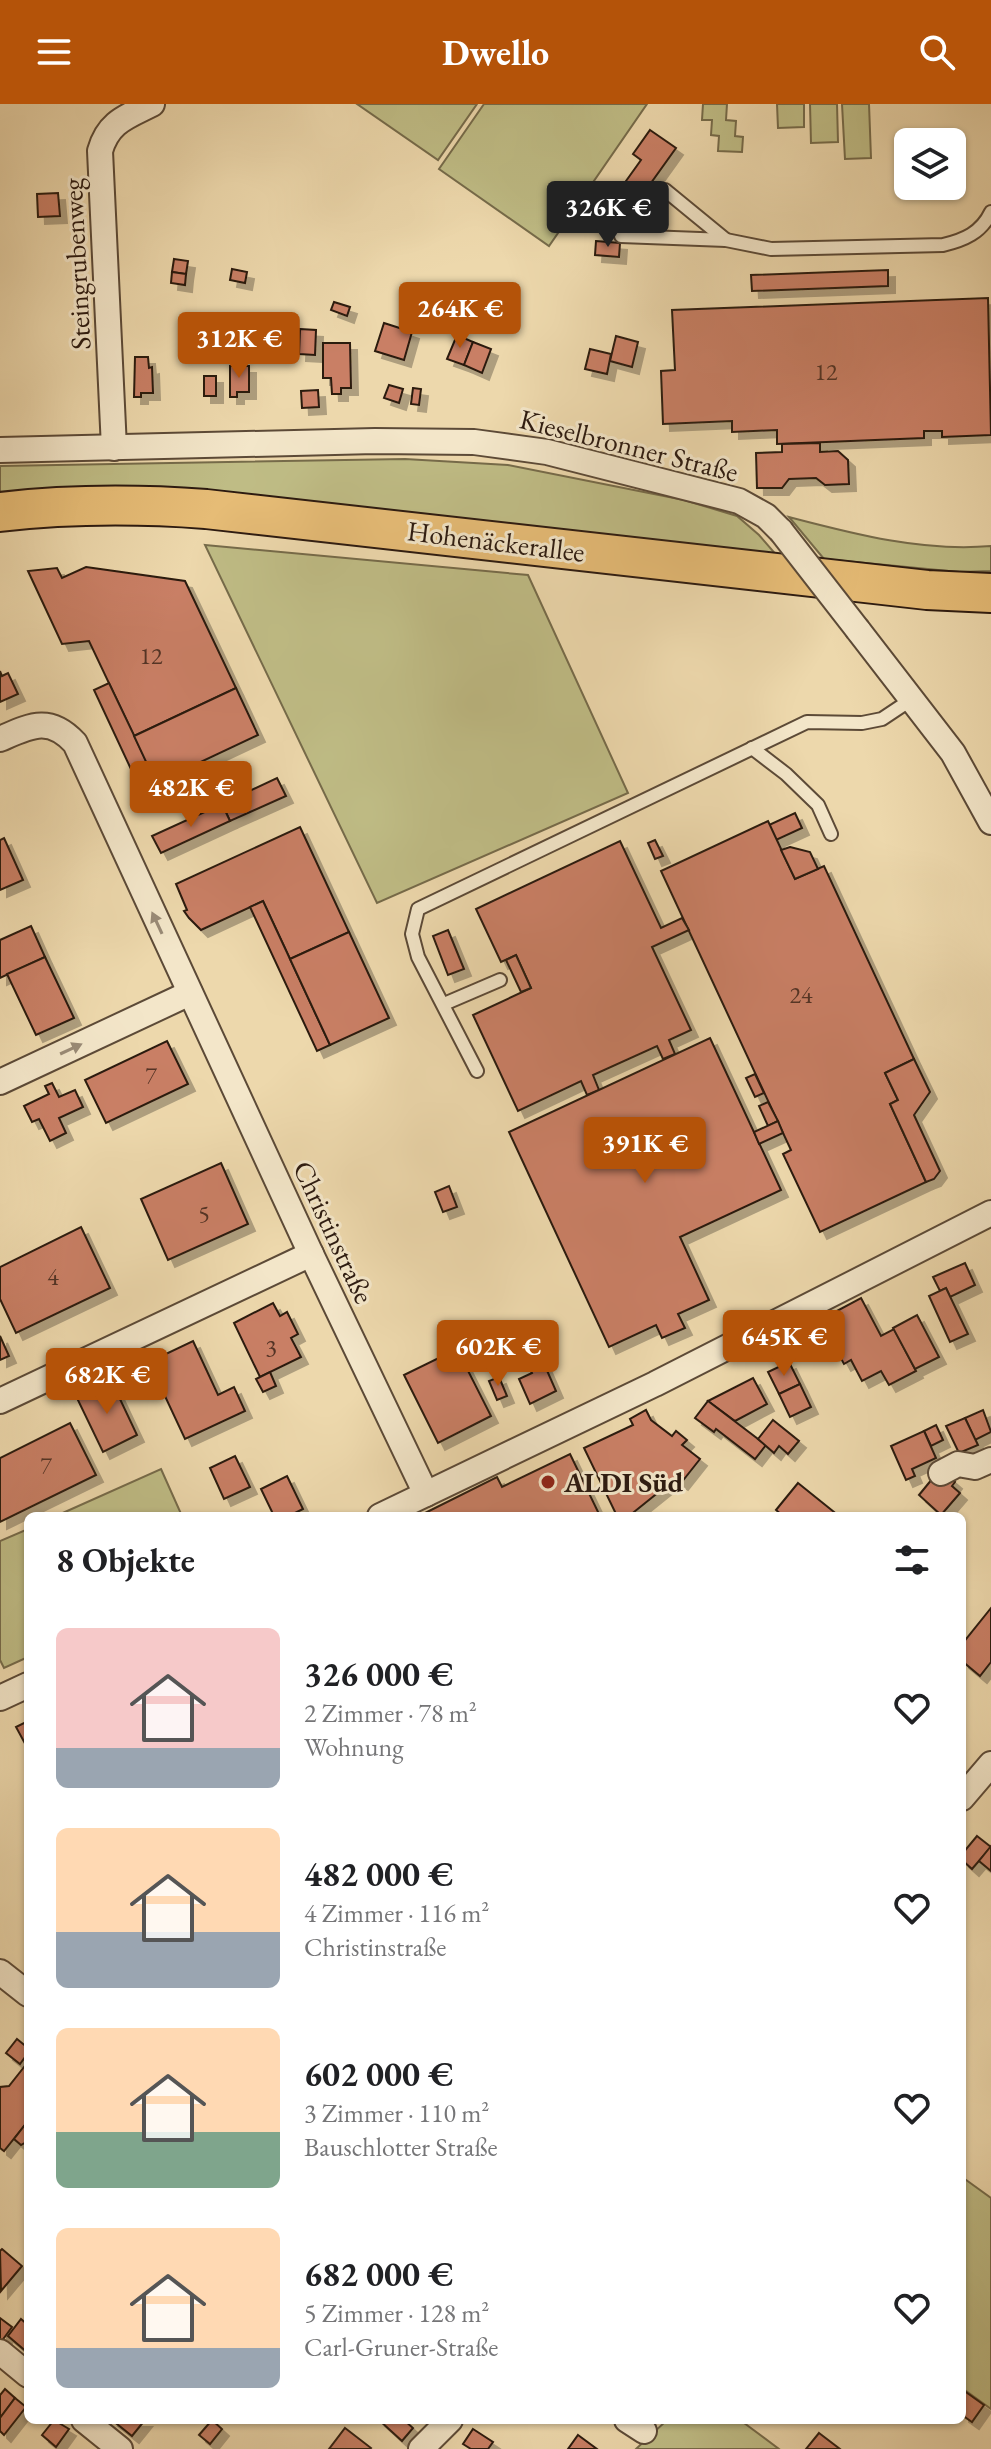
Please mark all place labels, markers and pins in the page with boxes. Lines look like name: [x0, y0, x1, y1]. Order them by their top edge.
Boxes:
pin: 326K €: [543, 181, 673, 249]
pin: 264K €: [395, 282, 525, 350]
pin: 312K €: [174, 312, 304, 380]
pin: 482K €: [126, 761, 256, 829]
pin: 391K €: [580, 1117, 710, 1185]
pin: 645K €: [719, 1310, 849, 1378]
pin: 602K €: [433, 1320, 563, 1388]
pin: 682K €: [42, 1348, 172, 1416]
place label: ALDI Süd: [563, 1464, 684, 1500]
marker: ALDI Süd: [539, 1473, 557, 1491]

